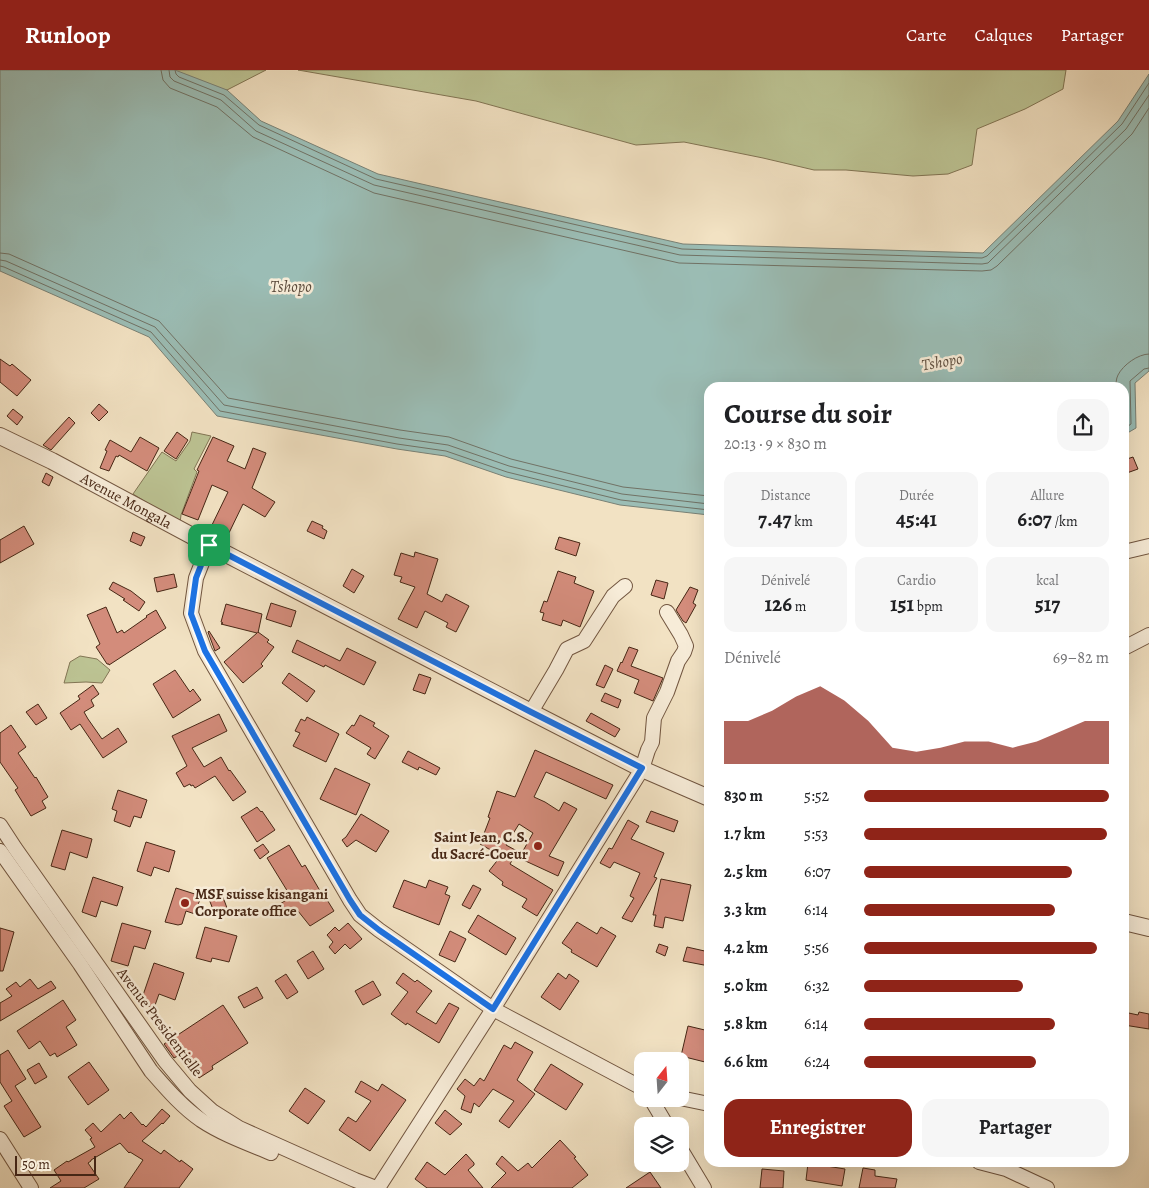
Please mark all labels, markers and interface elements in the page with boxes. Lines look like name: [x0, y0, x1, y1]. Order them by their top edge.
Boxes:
text: Runloop: [25, 19, 111, 51]
text: Carte: [906, 23, 946, 47]
text: Calques: [974, 23, 1033, 47]
text: Partager: [1061, 23, 1124, 47]
water label: Tshopo: [270, 276, 312, 298]
water label: Tshopo: [920, 348, 964, 376]
text: Course du soir: [724, 395, 892, 433]
button: share: [1057, 399, 1109, 451]
text: 20:13 · 9 × 830 m: [724, 433, 827, 455]
street label: Avenue Mongala: [76, 468, 176, 533]
text: Distance: [760, 486, 811, 505]
text: Durée: [899, 486, 934, 505]
text: Allure: [1031, 486, 1064, 505]
text: 7.47: [758, 505, 792, 533]
text: 45:41: [896, 505, 937, 533]
text: 6:07: [1017, 505, 1052, 533]
text: km: [792, 512, 813, 531]
text: /km: [1052, 512, 1078, 531]
pin: [188, 524, 230, 566]
icon: arrive: [195, 531, 223, 559]
text: Dénivelé: [761, 571, 810, 590]
text: Cardio: [897, 571, 936, 590]
text: kcal: [1036, 571, 1059, 590]
text: 126: [765, 590, 792, 618]
text: 151: [890, 590, 914, 618]
text: 517: [1035, 590, 1060, 618]
text: m: [792, 597, 806, 616]
text: bpm: [914, 597, 943, 616]
text: Dénivelé: [724, 647, 781, 669]
text: 69–82 m: [1053, 647, 1109, 669]
text: 830 m: [724, 785, 763, 807]
text: 5:52: [804, 785, 829, 807]
text: 1.7 km: [724, 823, 765, 845]
text: 5:53: [804, 823, 828, 845]
place label: Saint Jean, C.S. du Sacré-Coeur: [431, 827, 528, 864]
marker: Saint Jean, C.S. du Sacré-Coeur: [532, 840, 544, 852]
text: 2.5 km: [724, 861, 767, 883]
text: 6:07: [804, 861, 830, 883]
place label: MSF suisse kisangani Corporate office: [195, 884, 329, 921]
marker: MSF suisse kisangani Corporate office: [179, 897, 191, 909]
text: 3.3 km: [724, 899, 767, 921]
text: 6:14: [804, 899, 828, 921]
text: 4.2 km: [724, 937, 768, 959]
text: 5:56: [804, 937, 829, 959]
street label: Avenue Presidentielle: [112, 963, 208, 1081]
text: 5.0 km: [724, 975, 768, 997]
text: 6:32: [804, 975, 829, 997]
text: 5.8 km: [724, 1013, 767, 1035]
text: 6:14: [804, 1013, 828, 1035]
text: 6.6 km: [724, 1051, 768, 1073]
text: 6:24: [804, 1051, 830, 1073]
north arrow: [634, 1052, 689, 1108]
map controls: [634, 1052, 689, 1172]
button: Enregistrer: [724, 1099, 912, 1157]
button: Partager: [922, 1099, 1109, 1157]
button: layers: [634, 1117, 689, 1172]
scale bar: [15, 1153, 96, 1176]
text: 50 m: [22, 1155, 50, 1174]

